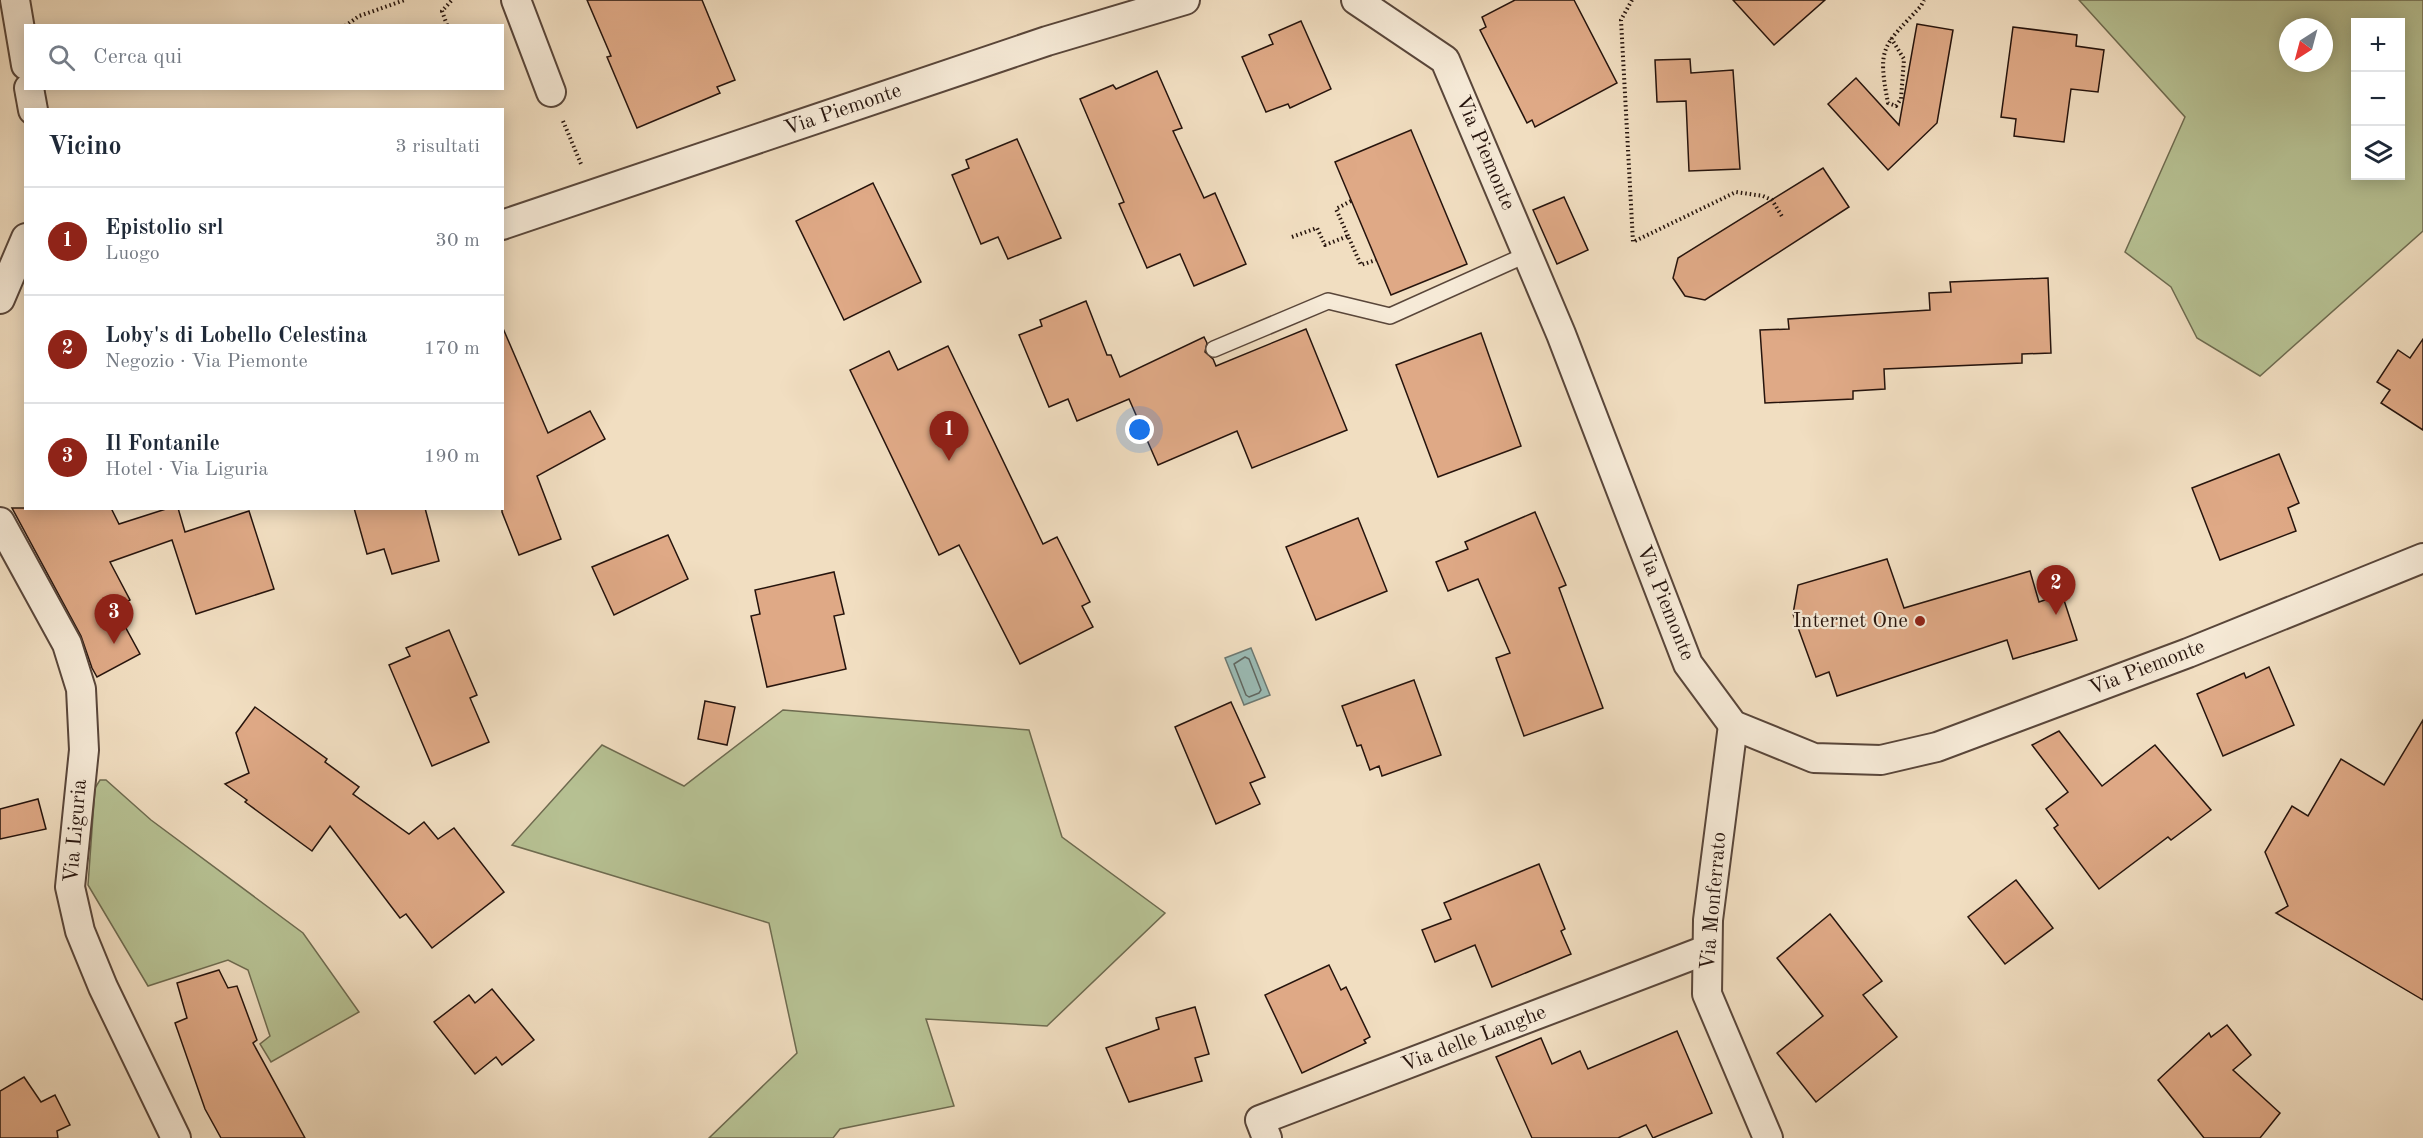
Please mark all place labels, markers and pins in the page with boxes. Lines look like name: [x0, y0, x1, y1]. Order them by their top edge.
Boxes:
pin: 1: [930, 412, 968, 461]
pin: 2: [2036, 566, 2076, 615]
pin: 3: [94, 594, 134, 644]
place label: Internet One: [1793, 611, 1908, 632]
marker: Internet One: [1913, 614, 1927, 628]

